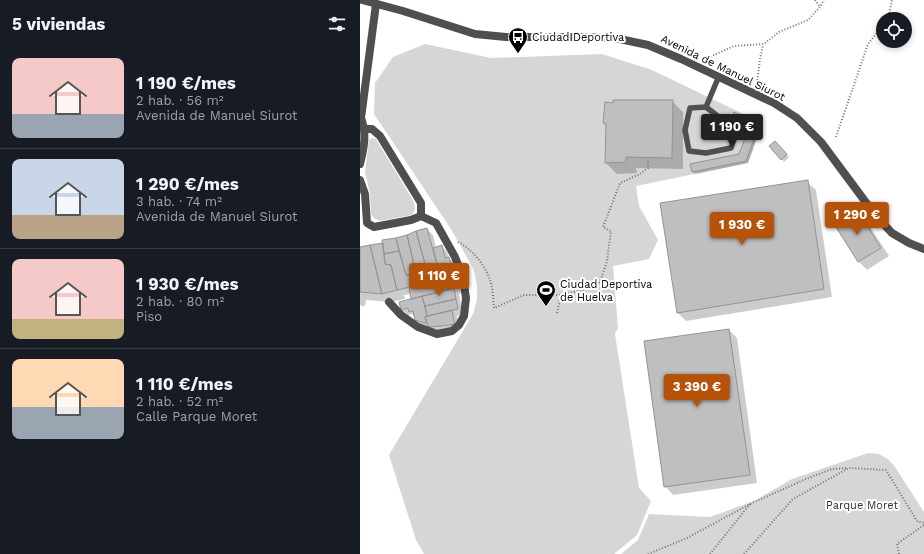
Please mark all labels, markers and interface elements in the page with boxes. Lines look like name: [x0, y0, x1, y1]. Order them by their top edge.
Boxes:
map controls: [876, 12, 912, 48]
button: locate: [876, 12, 912, 48]
icon: filters: [326, 13, 348, 35]
text: 5 viviendas: [12, 14, 105, 34]
bus stop icon: Ciudad Deportiva: [507, 26, 529, 54]
place label: Ciudad Deportiva: [532, 31, 624, 44]
street label: Avenida de Manuel Siurot: [659, 32, 788, 104]
text: 1 190 €/mes: [136, 73, 236, 93]
icon: home: [44, 74, 92, 122]
text: 2 hab. · 56 m²: [136, 93, 224, 108]
text: Avenida de Manuel Siurot: [136, 108, 298, 123]
pin: 1 190 €: [695, 114, 769, 148]
text: 1 190 €: [710, 119, 754, 134]
text: 1 290 €/mes: [136, 174, 239, 194]
icon: home: [44, 175, 92, 223]
text: 3 hab. · 74 m²: [136, 194, 222, 209]
pin: 1 290 €: [820, 202, 894, 236]
text: 1 290 €: [834, 207, 880, 222]
text: Avenida de Manuel Siurot: [136, 209, 298, 224]
pin: 1 930 €: [705, 212, 779, 246]
text: 1 930 €: [719, 217, 765, 232]
pin: 1 110 €: [402, 263, 476, 297]
text: 1 110 €: [418, 268, 460, 283]
text: 1 930 €/mes: [136, 274, 239, 294]
icon: home: [44, 275, 92, 323]
place label: Ciudad Deportiva de Huelva: [560, 278, 652, 304]
sports icon: Ciudad Deportiva de Huelva: [535, 279, 557, 307]
text: 2 hab. · 80 m²: [136, 294, 224, 309]
text: Piso: [136, 309, 162, 324]
text: 1 110 €/mes: [136, 374, 233, 394]
pin: 3 390 €: [660, 374, 734, 408]
icon: home: [44, 375, 92, 423]
text: 3 390 €: [673, 379, 721, 394]
text: 2 hab. · 52 m²: [136, 394, 223, 409]
text: Calle Parque Moret: [136, 409, 257, 424]
park label: Parque Moret: [826, 499, 898, 512]

